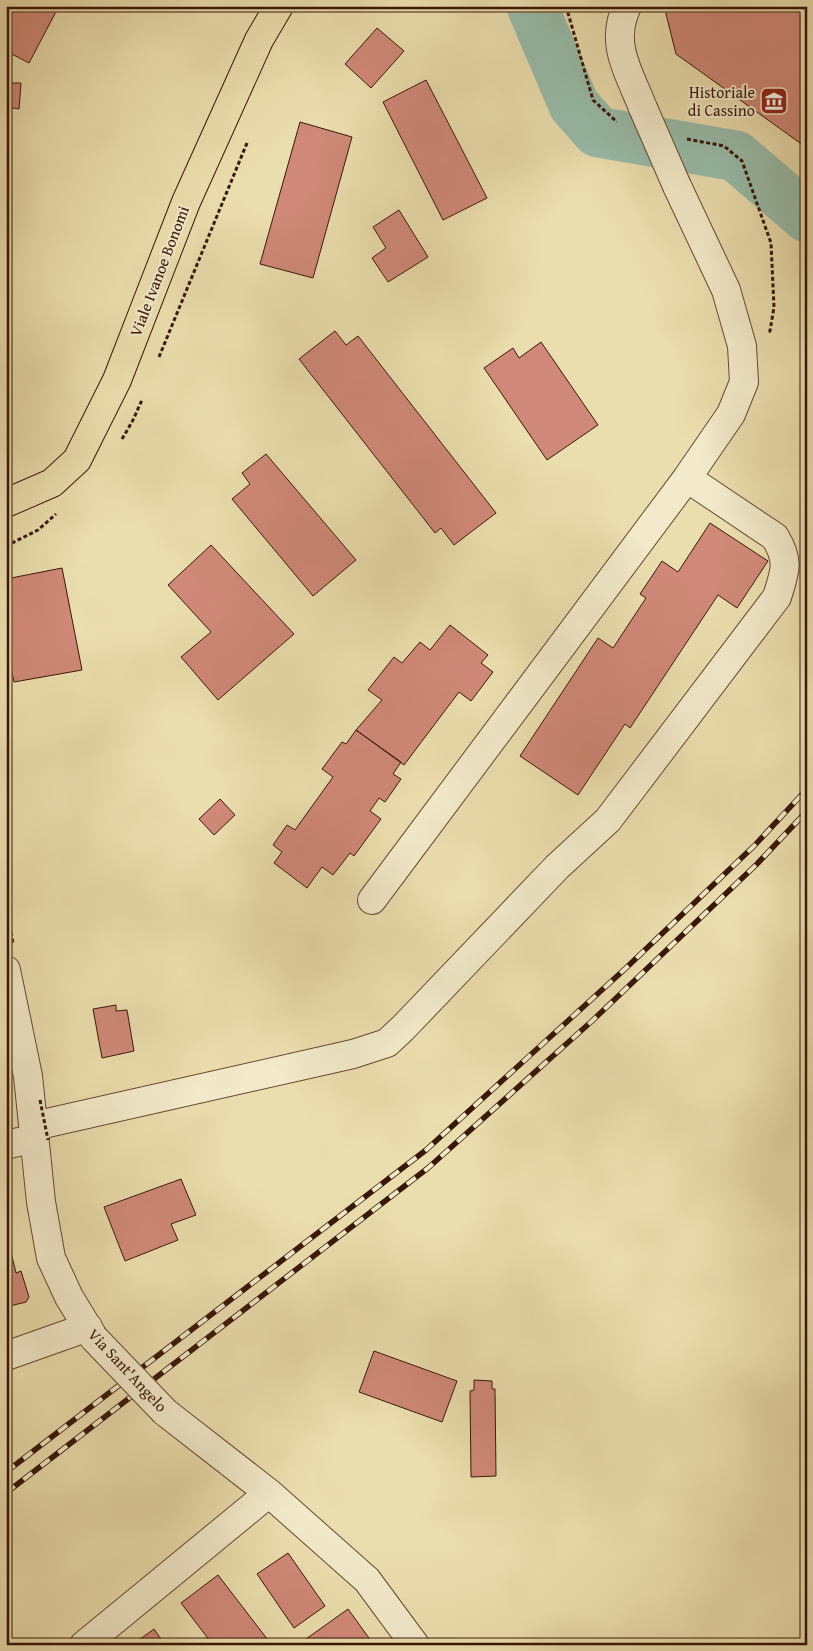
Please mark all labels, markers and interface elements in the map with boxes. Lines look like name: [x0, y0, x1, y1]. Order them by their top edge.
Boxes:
place label: Historiale di Cassino: [688, 80, 755, 122]
museum icon: Historiale di Cassino: [759, 86, 789, 116]
street label: Viale Ivanoe Bonomi: [123, 202, 195, 340]
street label: Via Sant'Angelo: [83, 1323, 173, 1417]

